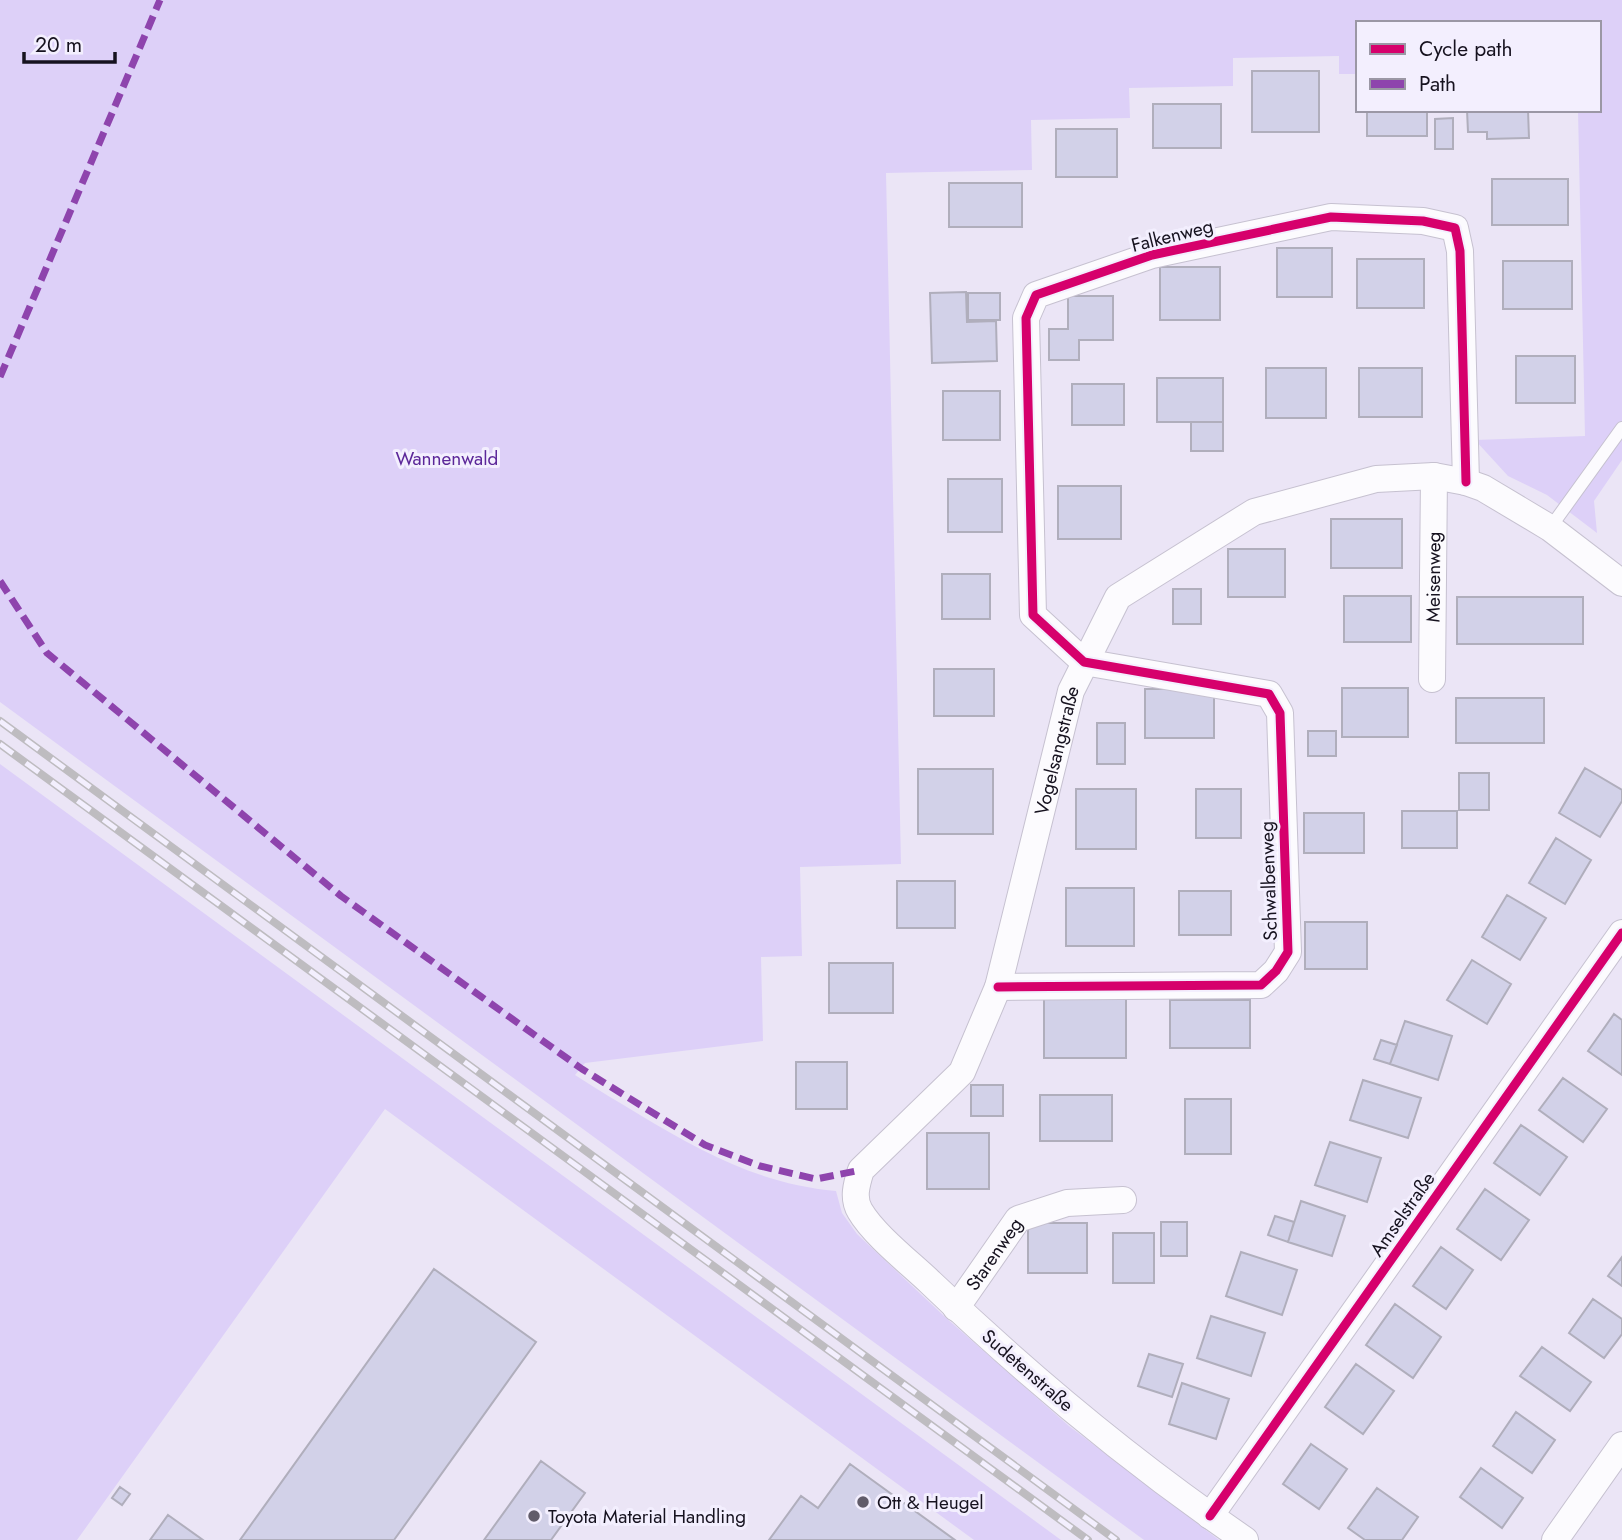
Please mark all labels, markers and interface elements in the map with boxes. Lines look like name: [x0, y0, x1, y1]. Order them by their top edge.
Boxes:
scale bar: [24, 21, 116, 65]
legend: [1356, 21, 1601, 112]
text: 20 m: [35, 30, 82, 60]
text: Cycle path: [1419, 34, 1512, 64]
text: Path: [1419, 69, 1456, 99]
street label: Falkenweg: [1128, 212, 1216, 259]
park label: Wannenwald: [396, 445, 498, 472]
street label: Meisenweg: [1420, 531, 1447, 623]
street label: Vogelsangstraße: [1028, 680, 1086, 818]
street label: Schwalbenweg: [1253, 821, 1284, 941]
street label: Amselstraße: [1363, 1166, 1442, 1262]
street label: Starenweg: [959, 1212, 1029, 1296]
street label: Sudetenstraße: [976, 1323, 1080, 1418]
place label: Ott & Heugel: [877, 1489, 984, 1516]
marker: Ott & Heugel: [855, 1494, 871, 1510]
place label: Toyota Material Handling: [548, 1503, 746, 1530]
marker: Toyota Material Handling: [526, 1508, 542, 1524]

